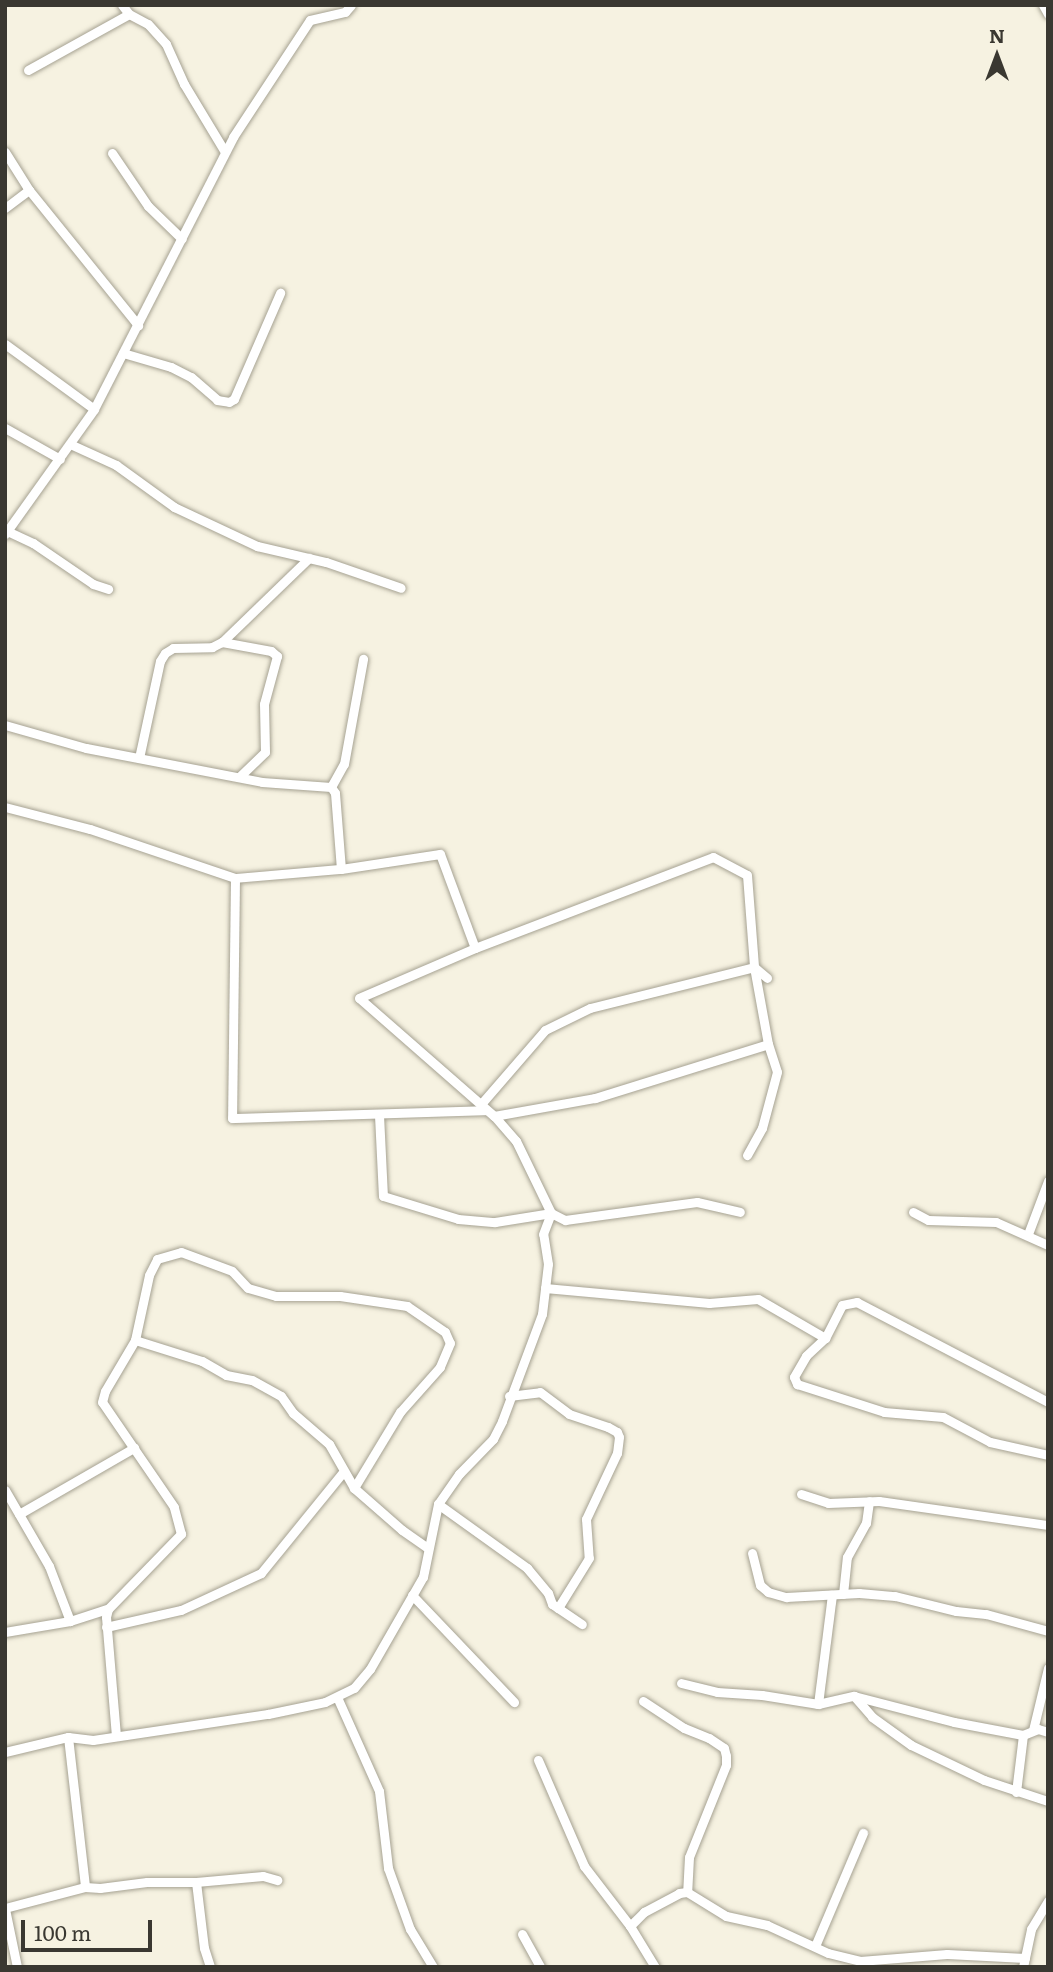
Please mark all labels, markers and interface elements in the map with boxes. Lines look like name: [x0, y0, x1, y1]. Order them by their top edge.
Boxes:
north arrow: [962, 21, 1032, 91]
text: N: [989, 21, 1005, 49]
scale bar: [24, 1906, 156, 1950]
text: 100 m: [34, 1916, 91, 1947]

